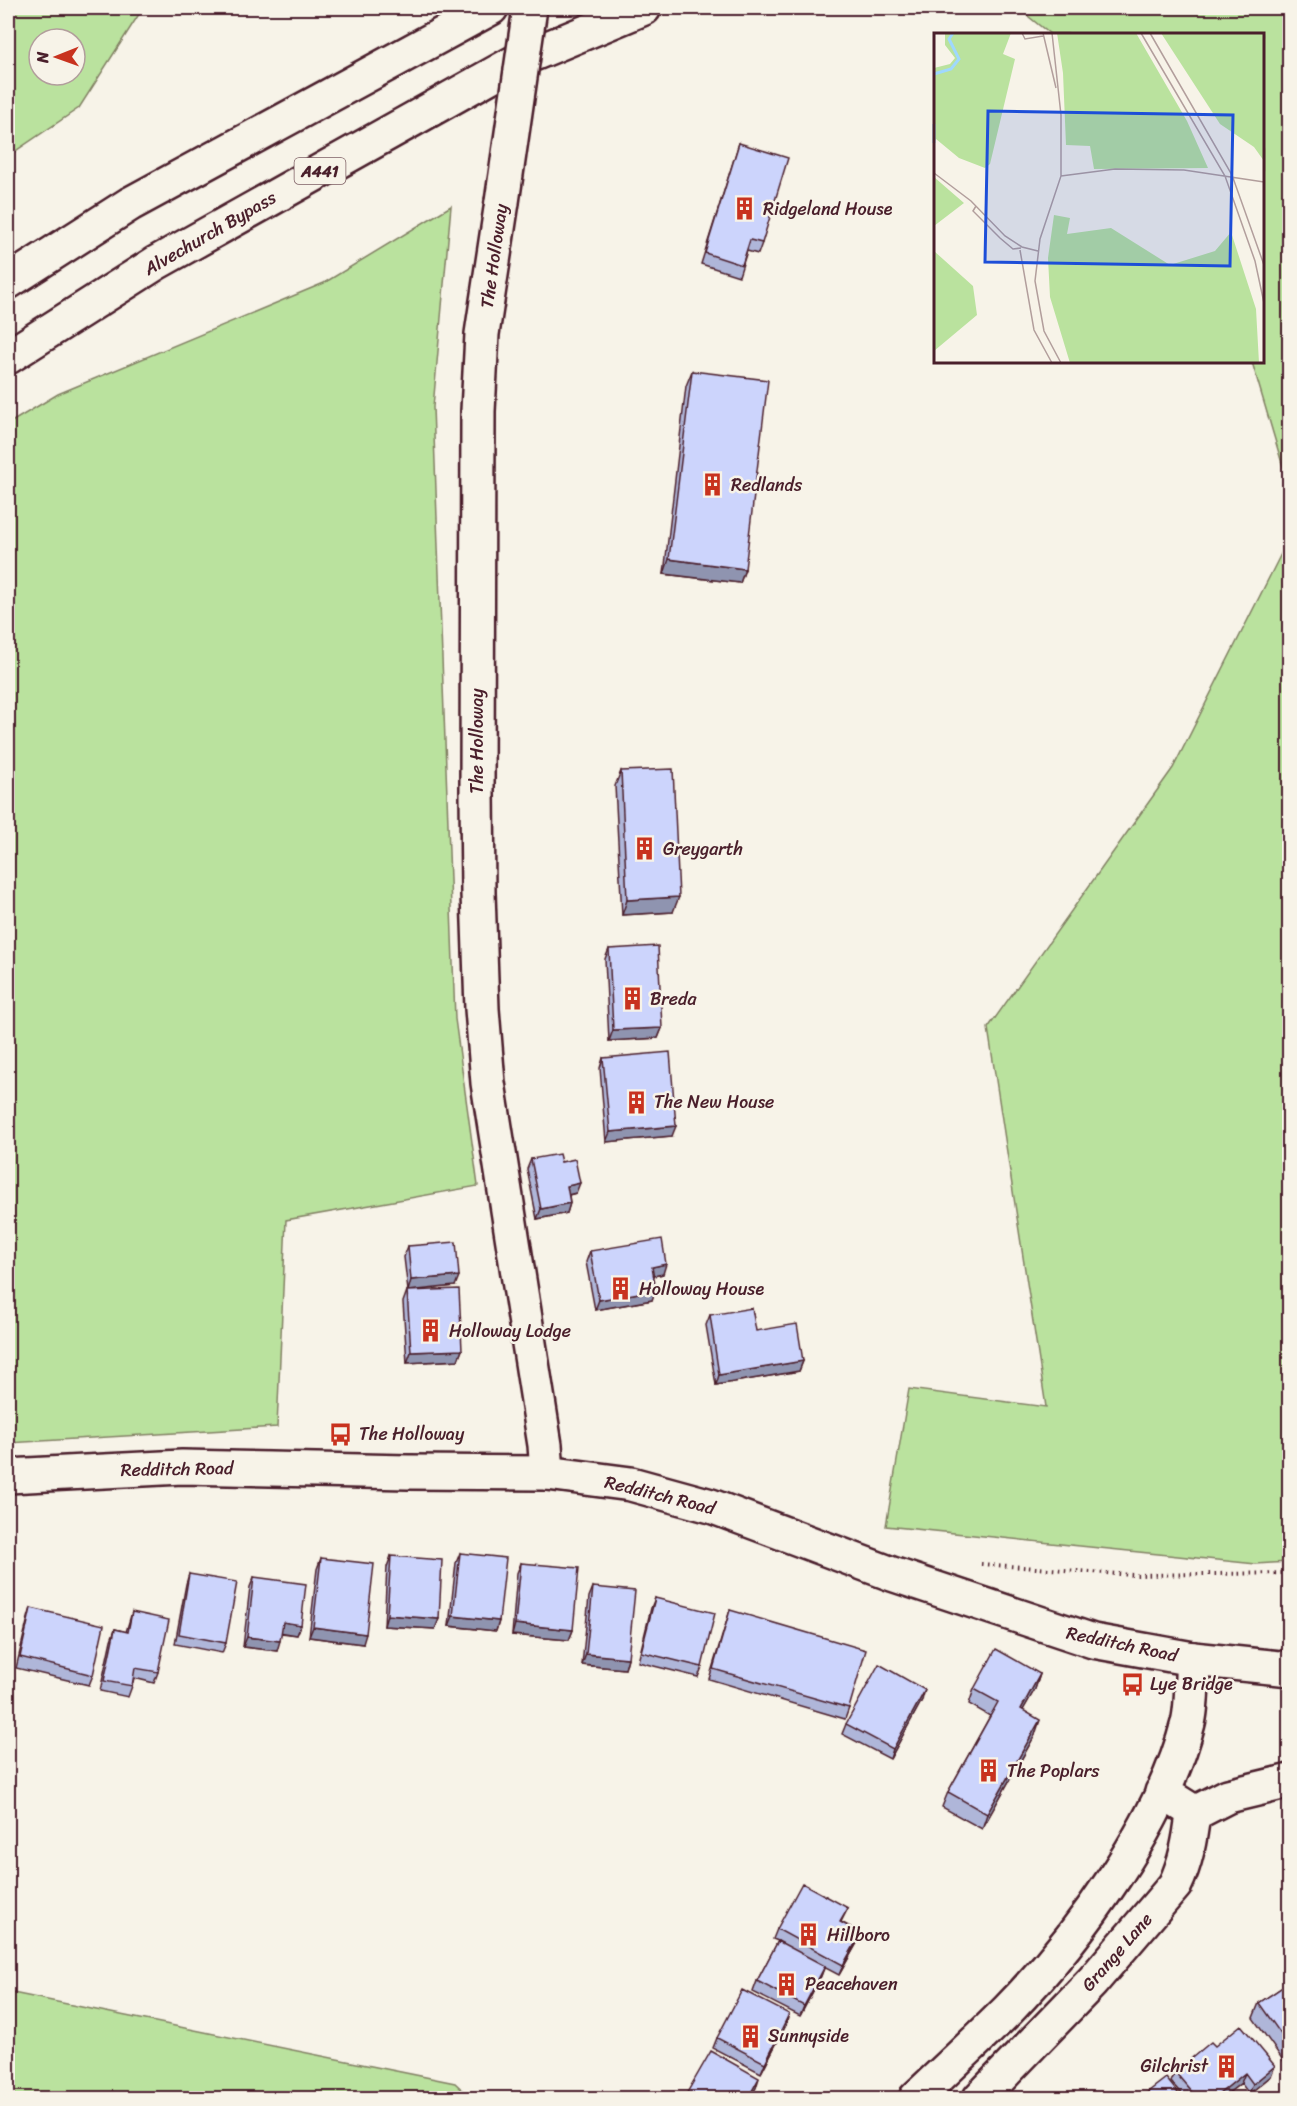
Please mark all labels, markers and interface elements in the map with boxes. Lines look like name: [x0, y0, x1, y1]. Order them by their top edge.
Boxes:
north arrow: [27, 27, 87, 87]
inset map: [934, 33, 1264, 363]
text: N: [28, 51, 57, 64]
road number: A441: [294, 158, 346, 184]
street label: Alvechurch Bypass: [137, 182, 283, 285]
place label: Ridgeland House: [763, 193, 893, 225]
building icon: Ridgeland House: [732, 196, 758, 222]
street label: The Holloway: [471, 201, 517, 310]
place label: Redlands: [731, 469, 803, 501]
building icon: Redlands: [700, 472, 726, 498]
street label: The Holloway: [461, 688, 493, 794]
place label: Greygarth: [663, 833, 743, 865]
building icon: Greygarth: [632, 836, 658, 862]
place label: Breda: [650, 983, 697, 1015]
building icon: Breda: [619, 986, 645, 1012]
place label: The New House: [654, 1086, 774, 1118]
building icon: The New House: [623, 1089, 649, 1115]
place label: Holloway House: [639, 1273, 765, 1305]
building icon: Holloway House: [608, 1276, 634, 1302]
place label: Holloway Lodge: [449, 1315, 571, 1347]
building icon: Holloway Lodge: [418, 1318, 444, 1344]
place label: The Holloway: [359, 1418, 465, 1450]
bus stop icon: The Holloway: [328, 1421, 354, 1447]
street label: Redditch Road: [120, 1452, 235, 1486]
street label: Redditch Road: [601, 1466, 720, 1525]
street label: Redditch Road: [1063, 1617, 1182, 1672]
place label: Lye Bridge: [1150, 1668, 1233, 1700]
bus stop icon: Lye Bridge: [1119, 1671, 1145, 1697]
place label: The Poplars: [1007, 1755, 1100, 1787]
building icon: The Poplars: [976, 1758, 1002, 1784]
street label: Grange Lane: [1073, 1905, 1161, 1999]
place label: Hillboro: [827, 1919, 890, 1951]
building icon: Hillboro: [796, 1922, 822, 1948]
place label: Peacehaven: [805, 1968, 898, 2000]
building icon: Peacehaven: [774, 1971, 800, 1997]
place label: Sunnyside: [768, 2020, 849, 2052]
building icon: Sunnyside: [737, 2023, 763, 2049]
place label: Gilchrist: [1140, 2050, 1209, 2082]
building icon: Gilchrist: [1213, 2053, 1239, 2079]

